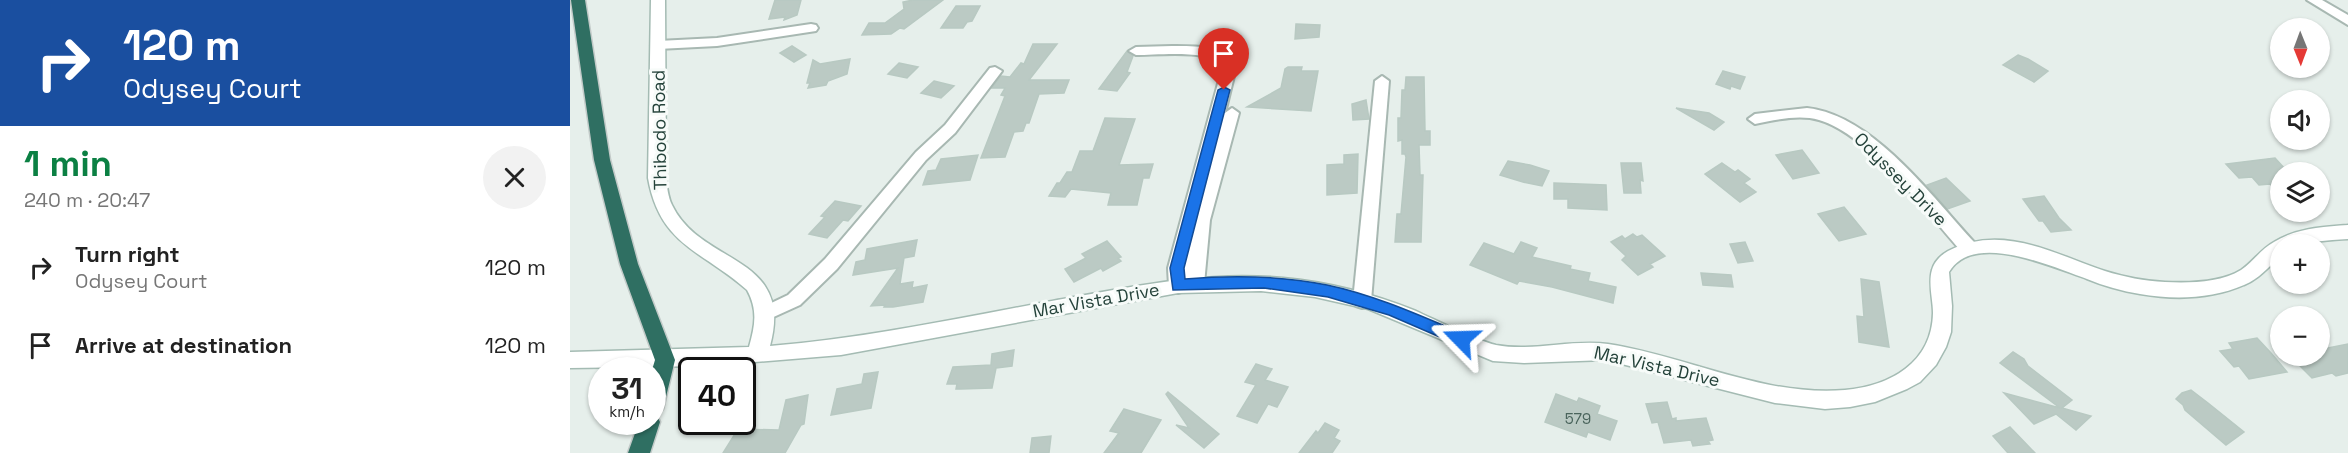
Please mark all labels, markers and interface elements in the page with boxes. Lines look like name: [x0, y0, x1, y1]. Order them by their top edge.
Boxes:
north arrow: [2270, 18, 2330, 78]
map controls: [2270, 18, 2330, 366]
text: 120 m: [123, 19, 241, 72]
icon: right: [24, 24, 102, 102]
pin: [1198, 28, 1249, 90]
icon: arrive: [1207, 37, 1240, 70]
street label: Thibodo Road: [646, 70, 672, 190]
text: Odysey Court: [123, 71, 302, 106]
button: sound: [2270, 90, 2330, 150]
street label: Odyssey Drive: [1849, 127, 1953, 231]
text: 1 min: [24, 141, 112, 187]
button: close: [483, 146, 546, 209]
button: layers: [2270, 162, 2330, 222]
text: 240 m · 20:47: [24, 187, 150, 213]
button: +: [2270, 234, 2330, 294]
text: Turn right: [75, 240, 180, 268]
icon: right: [24, 251, 57, 284]
text: 120 m: [485, 253, 546, 281]
text: Odysey Court: [75, 268, 207, 294]
street label: Mar Vista Drive: [1031, 278, 1161, 322]
button: −: [2270, 306, 2330, 366]
position arrow: [1429, 307, 1493, 371]
icon: arrive: [24, 329, 57, 362]
text: Arrive at destination: [75, 331, 292, 359]
text: 120 m: [485, 331, 546, 359]
street label: Mar Vista Drive: [1592, 340, 1722, 392]
speed limit sign: 40: [678, 357, 756, 435]
text: 31: [611, 369, 643, 408]
text: km/h: [609, 402, 645, 421]
house number: 579: [1565, 409, 1591, 428]

